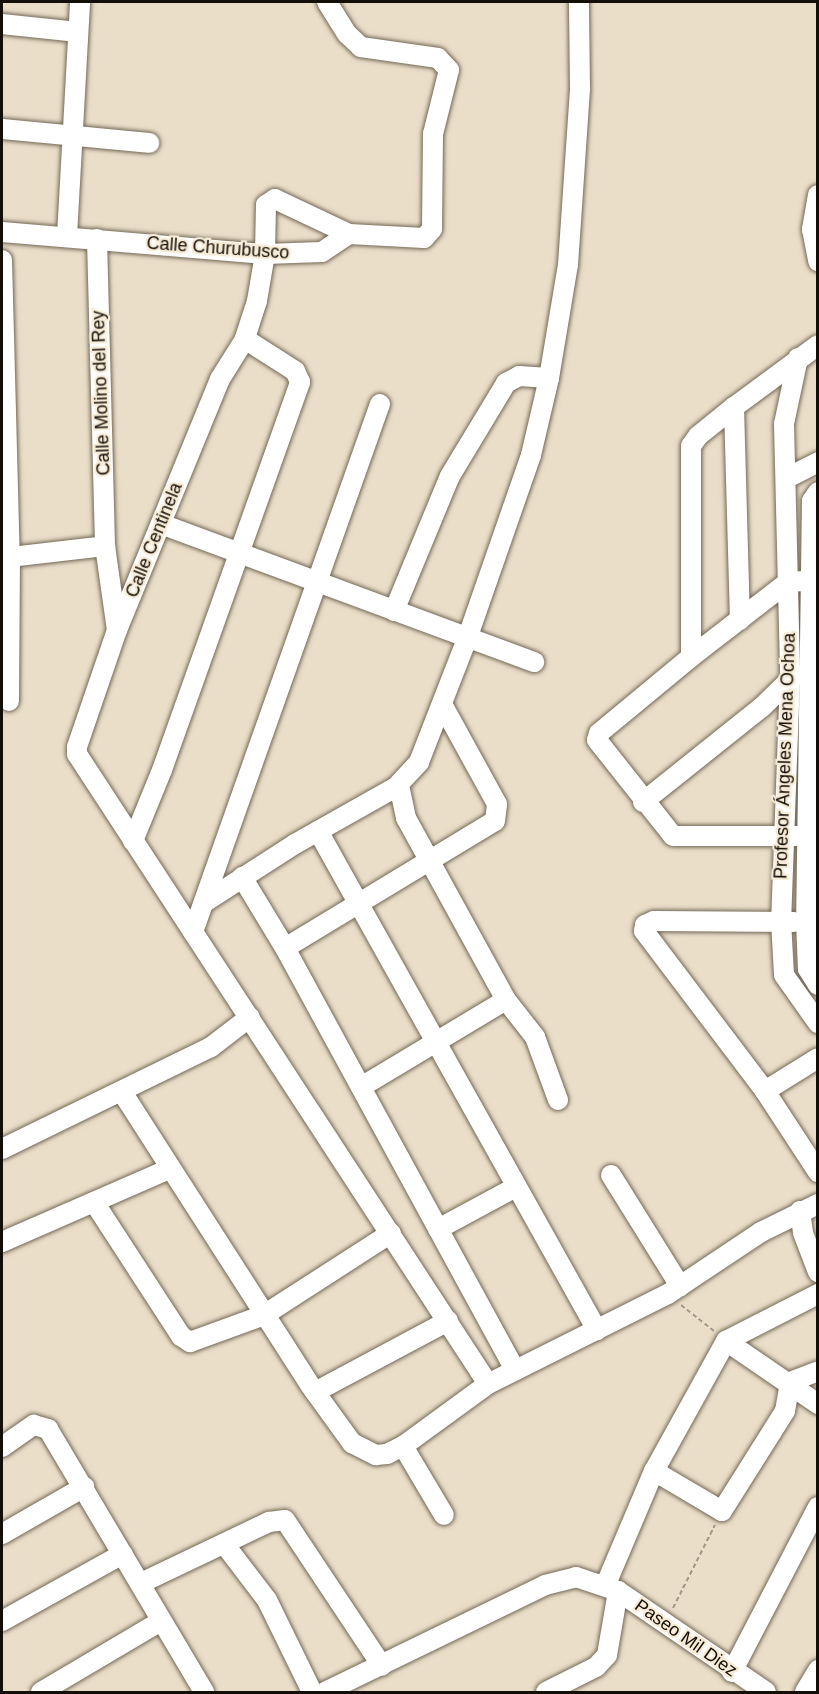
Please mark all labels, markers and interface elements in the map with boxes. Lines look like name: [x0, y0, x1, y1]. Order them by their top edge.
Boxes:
street label: Calle Churubusco: [146, 232, 290, 264]
street label: Calle Molino del Rey: [87, 310, 115, 476]
street label: Calle Centinela: [121, 479, 187, 601]
street label: Profesor Ángeles Mena Ochoa: [770, 633, 800, 879]
street label: Paseo Mil Diez: [631, 1595, 741, 1681]

